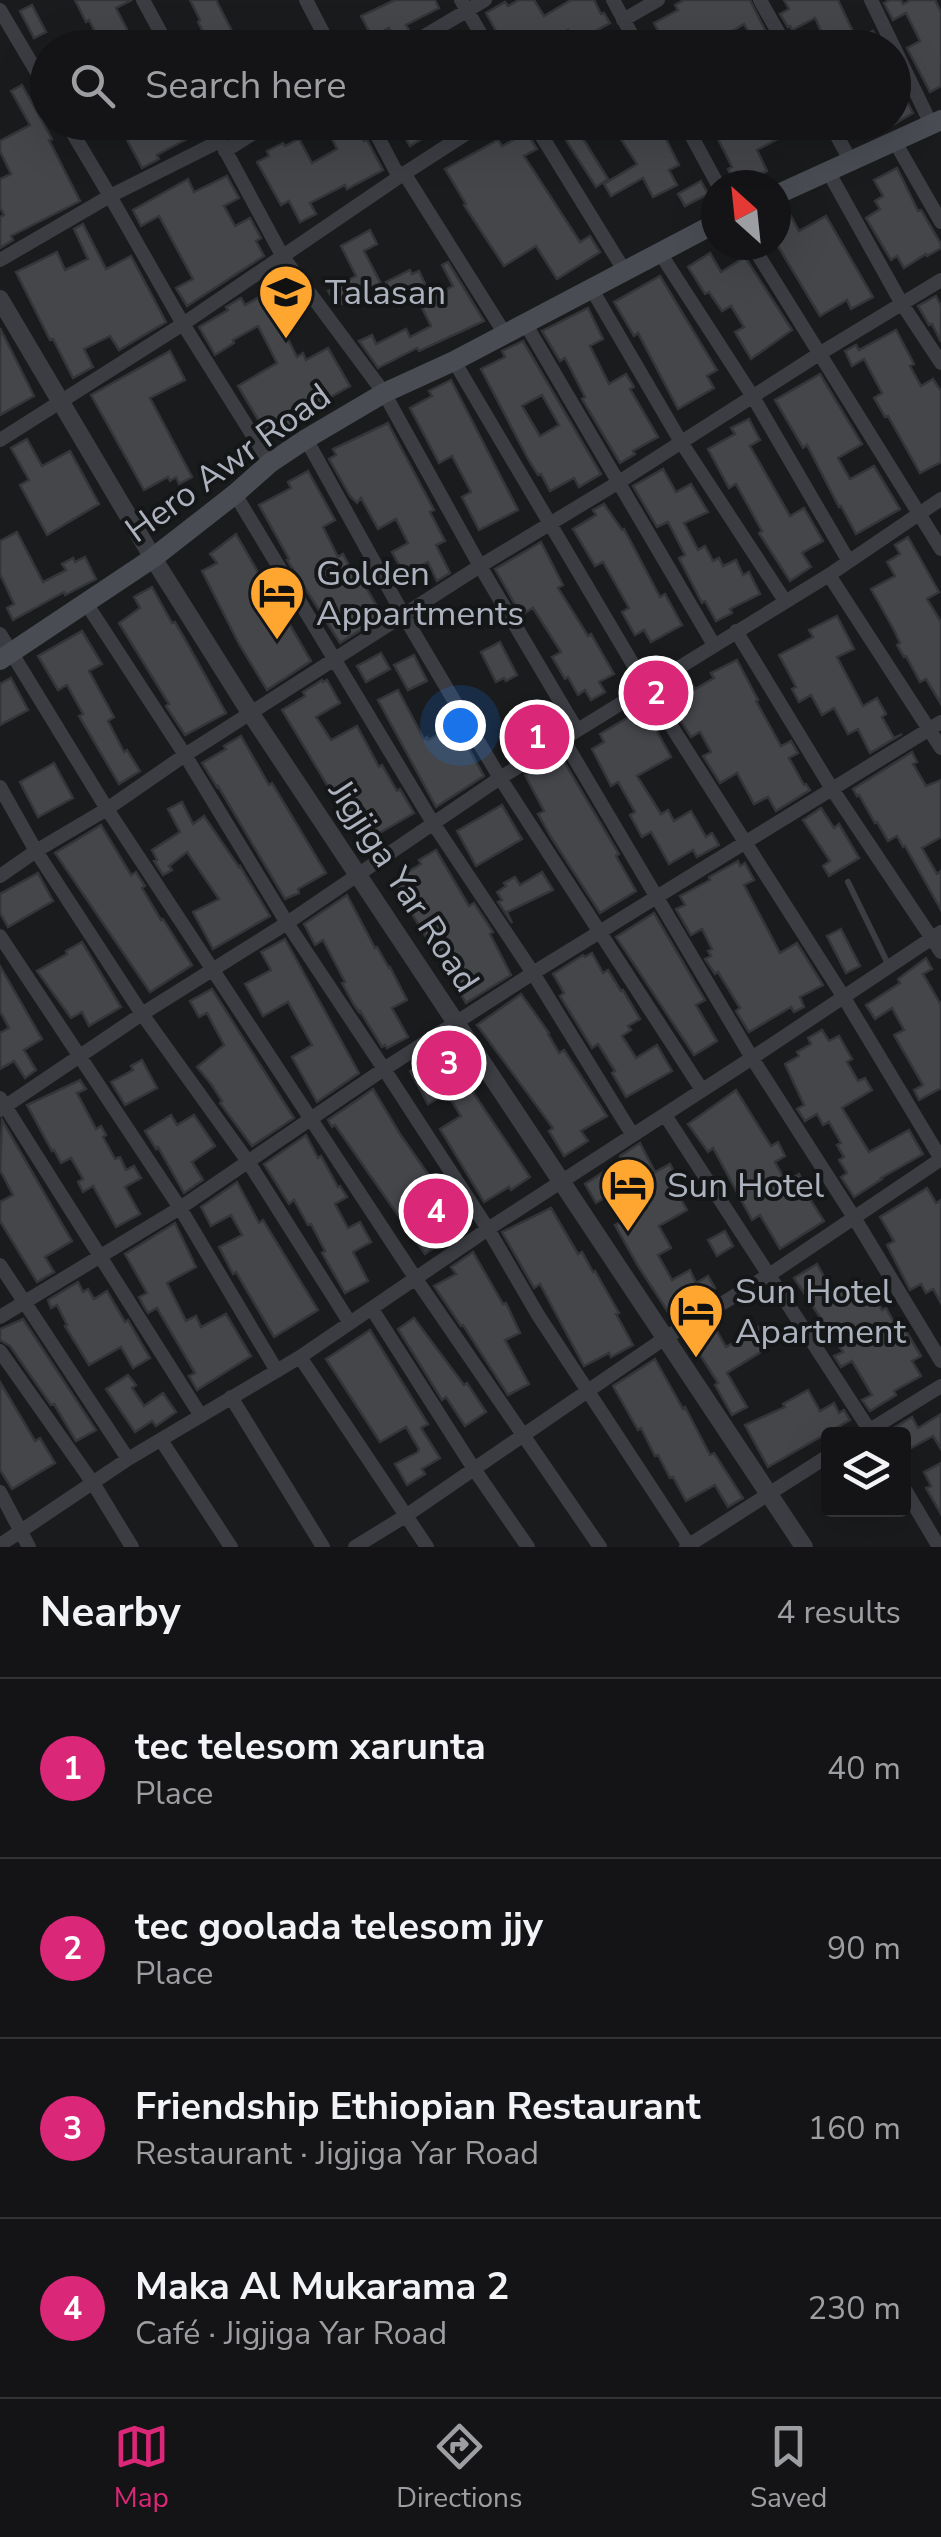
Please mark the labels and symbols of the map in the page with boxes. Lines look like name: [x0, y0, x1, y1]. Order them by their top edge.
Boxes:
north arrow: [701, 170, 791, 260]
school or university icon: Talasan: [256, 262, 316, 341]
place label: Talasan: [325, 269, 446, 316]
street label: Hero Awr Road: [116, 373, 340, 553]
place label: Golden Appartments: [316, 550, 524, 637]
hotel icon: Golden Appartments: [247, 563, 307, 642]
pin: 2: [624, 656, 688, 730]
your location: [435, 700, 486, 751]
pin: 1: [504, 700, 570, 774]
street label: Jigjiga Yar Road: [317, 770, 490, 1001]
pin: 3: [416, 1026, 482, 1100]
hotel icon: Sun Hotel: [598, 1155, 658, 1234]
place label: Sun Hotel: [667, 1162, 825, 1209]
pin: 4: [404, 1174, 468, 1248]
place label: Sun Hotel Apartment: [735, 1268, 907, 1355]
hotel icon: Sun Hotel Apartment: [666, 1281, 726, 1360]

